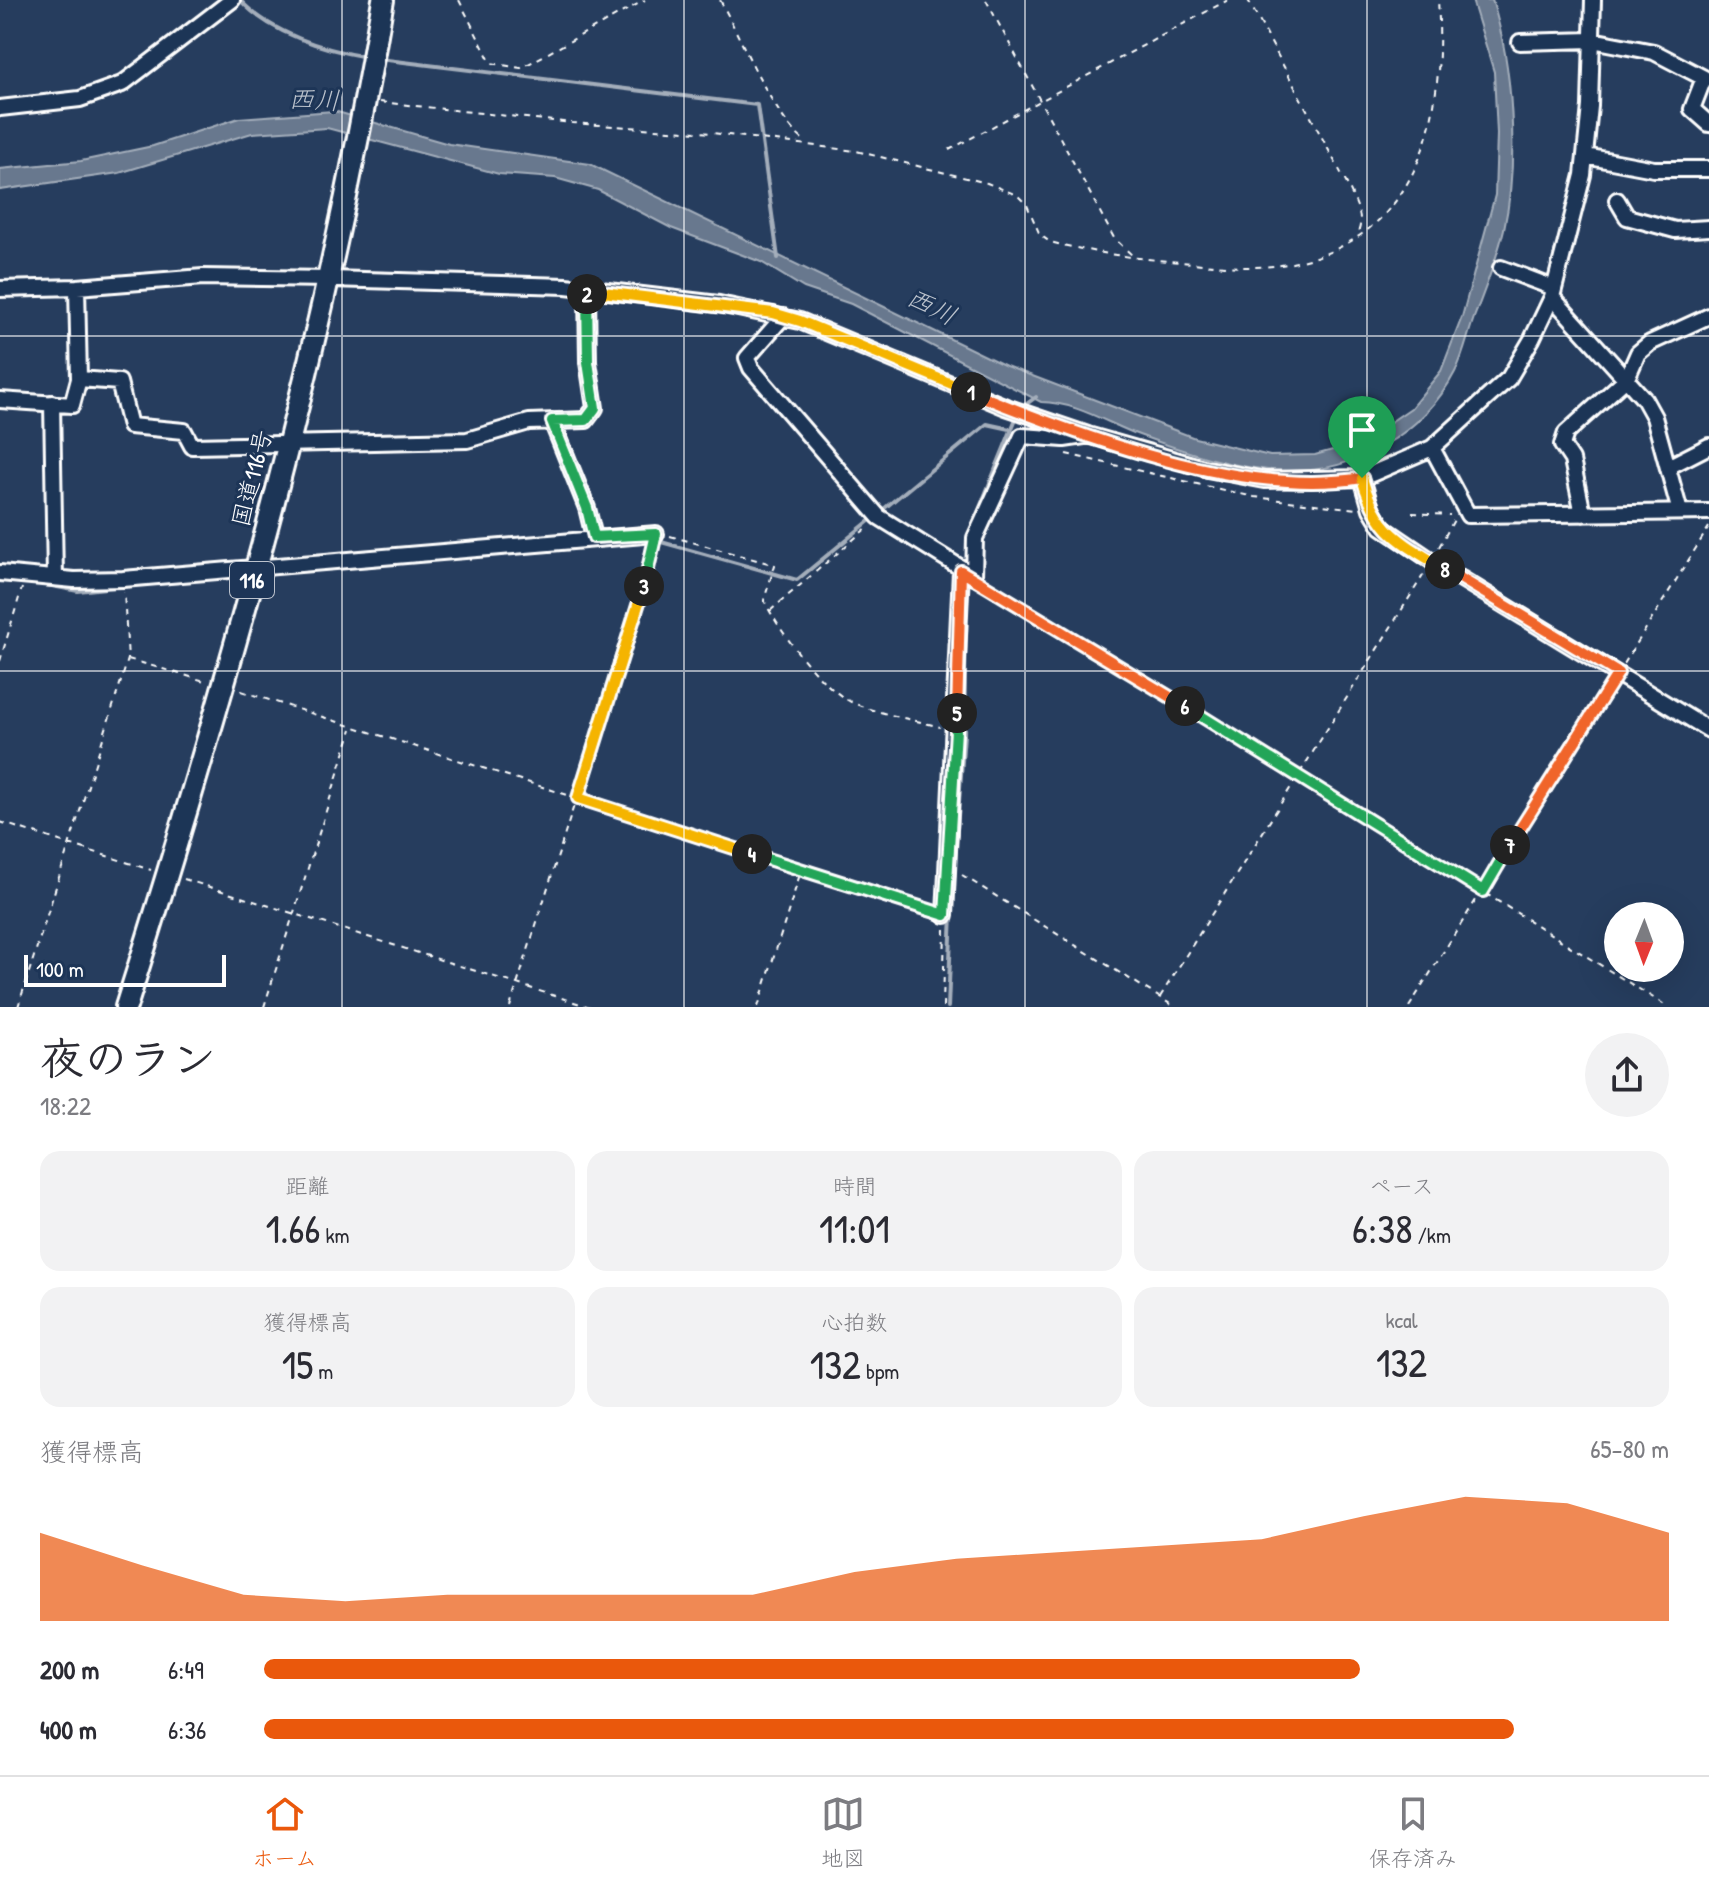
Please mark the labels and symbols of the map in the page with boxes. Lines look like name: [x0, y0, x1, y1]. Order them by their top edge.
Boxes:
water label: 西川: [287, 81, 341, 117]
pin: 2: [567, 274, 607, 314]
water label: 西川: [901, 279, 963, 333]
pin: 1: [951, 372, 991, 412]
pin: [1328, 396, 1396, 478]
street label: 国道116号: [224, 426, 278, 530]
pin: 8: [1425, 549, 1465, 589]
road number: 116: [230, 562, 274, 598]
pin: 3: [624, 566, 664, 606]
pin: 6: [1165, 686, 1205, 726]
pin: 5: [937, 693, 977, 733]
pin: 7: [1490, 825, 1530, 865]
pin: 4: [732, 834, 772, 874]
north arrow: [1604, 902, 1684, 982]
scale bar: [24, 951, 226, 987]

